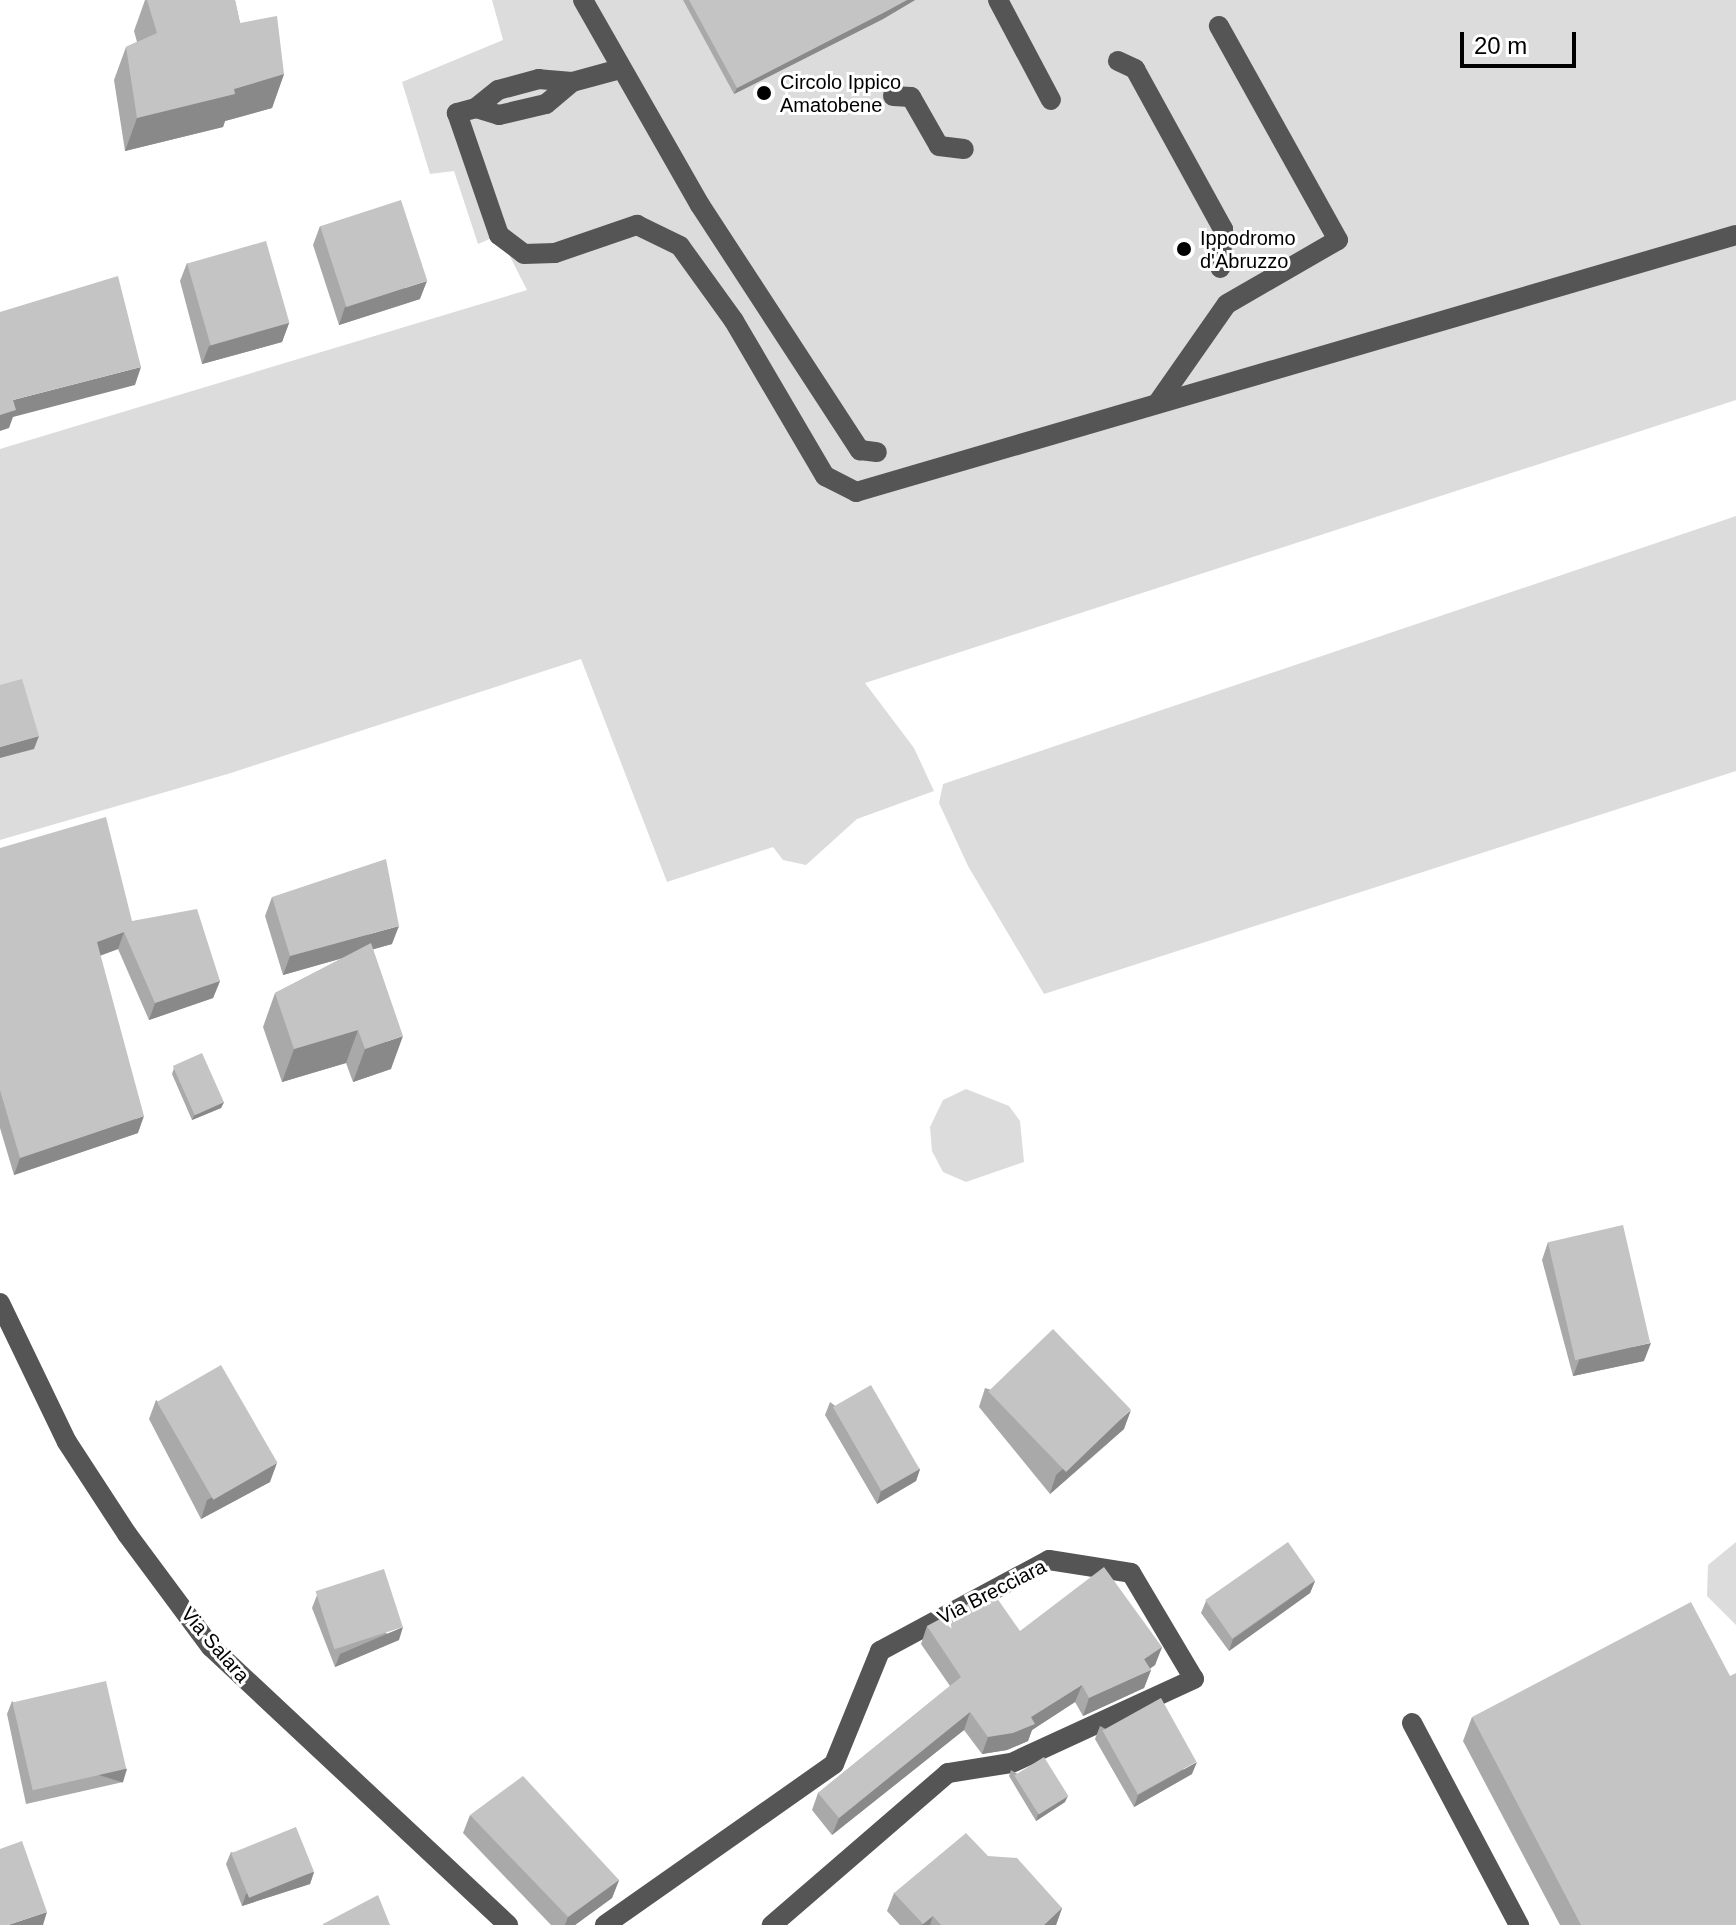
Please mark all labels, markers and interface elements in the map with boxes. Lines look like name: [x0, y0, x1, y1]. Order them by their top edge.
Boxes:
scale bar: [1464, 16, 1580, 66]
text: 20 m: [1474, 32, 1527, 59]
place label: Circolo Ippico Amatobene: [780, 70, 901, 117]
marker: Circolo Ippico Amatobene: [755, 84, 773, 102]
place label: Ippodromo d'Abruzzo: [1200, 226, 1296, 273]
marker: Ippodromo d'Abruzzo: [1175, 240, 1193, 258]
street label: Via Brecciara: [934, 1554, 1050, 1630]
street label: Via Salara: [176, 1602, 254, 1688]

